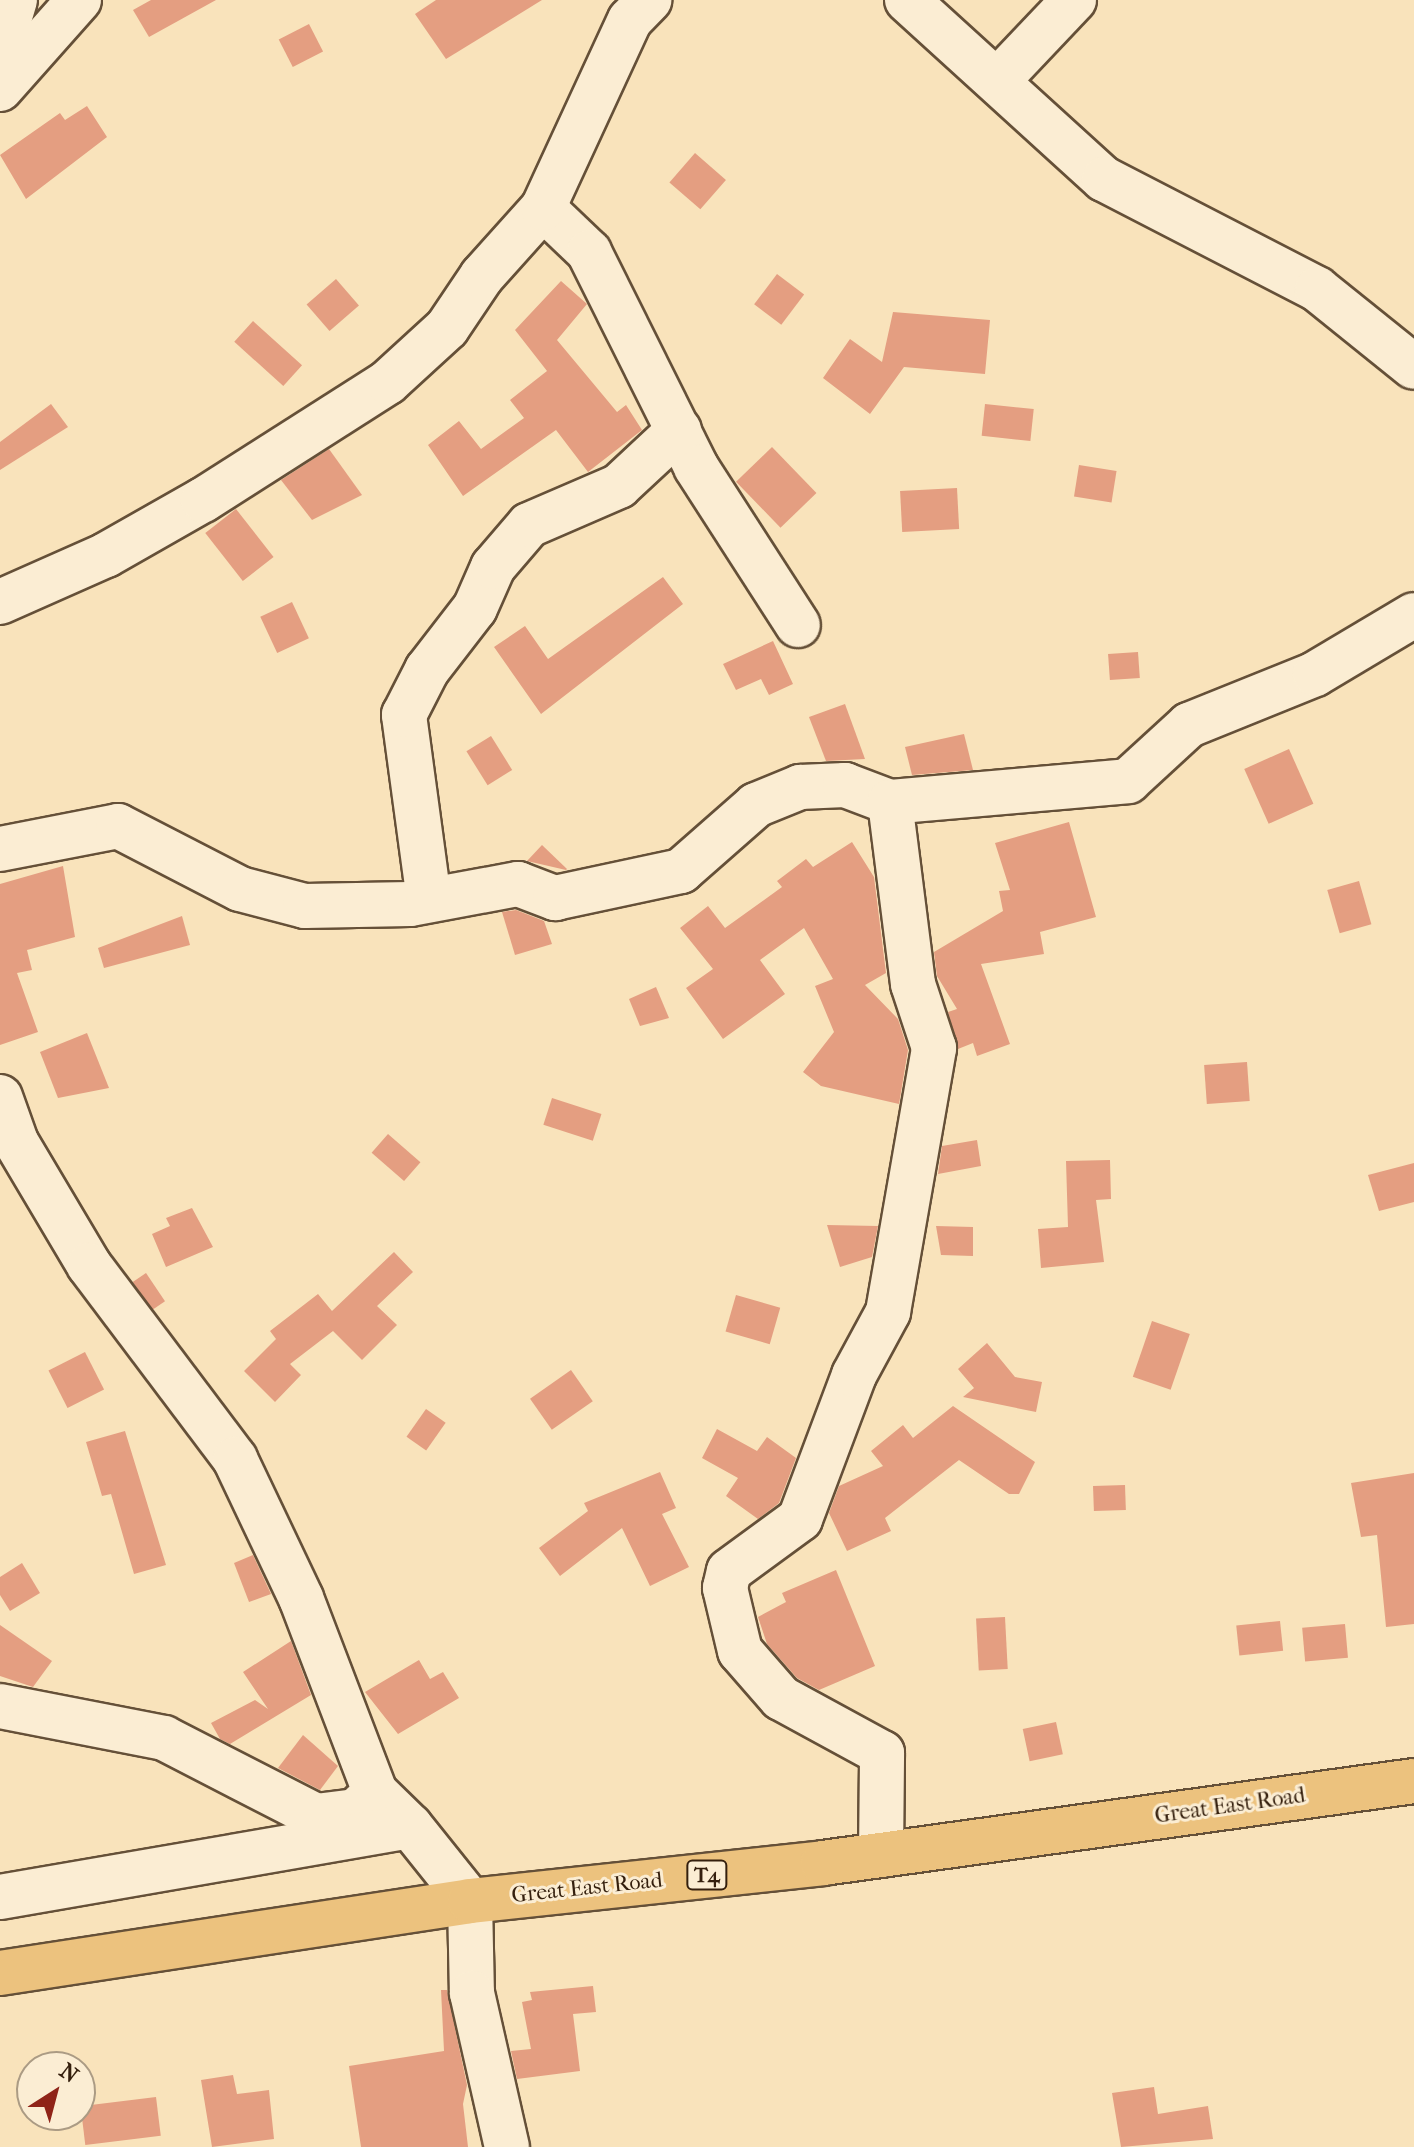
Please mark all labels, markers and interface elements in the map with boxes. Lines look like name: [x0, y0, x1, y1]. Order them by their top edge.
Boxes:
street label: Great East Road: [1153, 1782, 1307, 1830]
road number: T4: [685, 1859, 729, 1891]
street label: Great East Road: [510, 1867, 664, 1909]
north arrow: [16, 2051, 96, 2131]
text: N: [55, 2058, 83, 2089]

